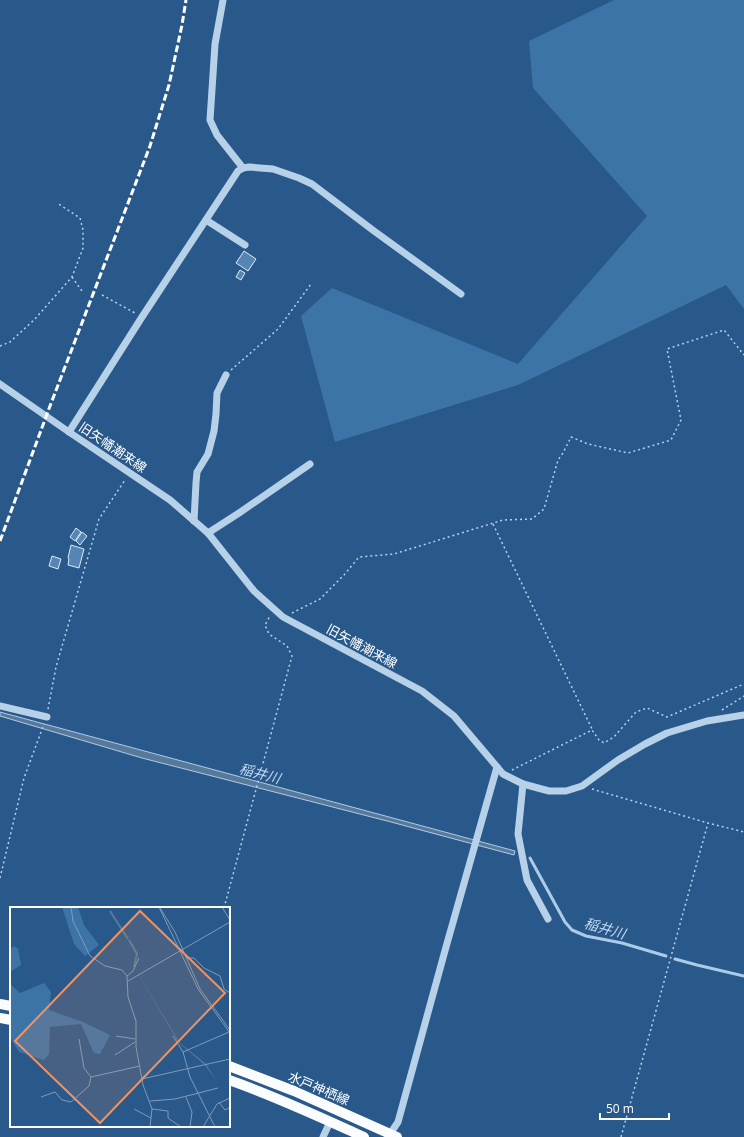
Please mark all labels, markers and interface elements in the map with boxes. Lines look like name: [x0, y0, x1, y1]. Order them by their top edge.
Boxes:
street label: 旧矢幡潮来線: [76, 418, 150, 476]
street label: 旧矢幡潮来線: [323, 620, 401, 672]
water label: 稲井川: [237, 758, 285, 788]
inset map: [10, 907, 230, 1127]
water label: 稲井川: [582, 913, 630, 943]
street label: 水戸神栖線: [286, 1067, 352, 1109]
scale bar: [600, 1095, 669, 1121]
text: 50 m: [606, 1100, 634, 1117]

